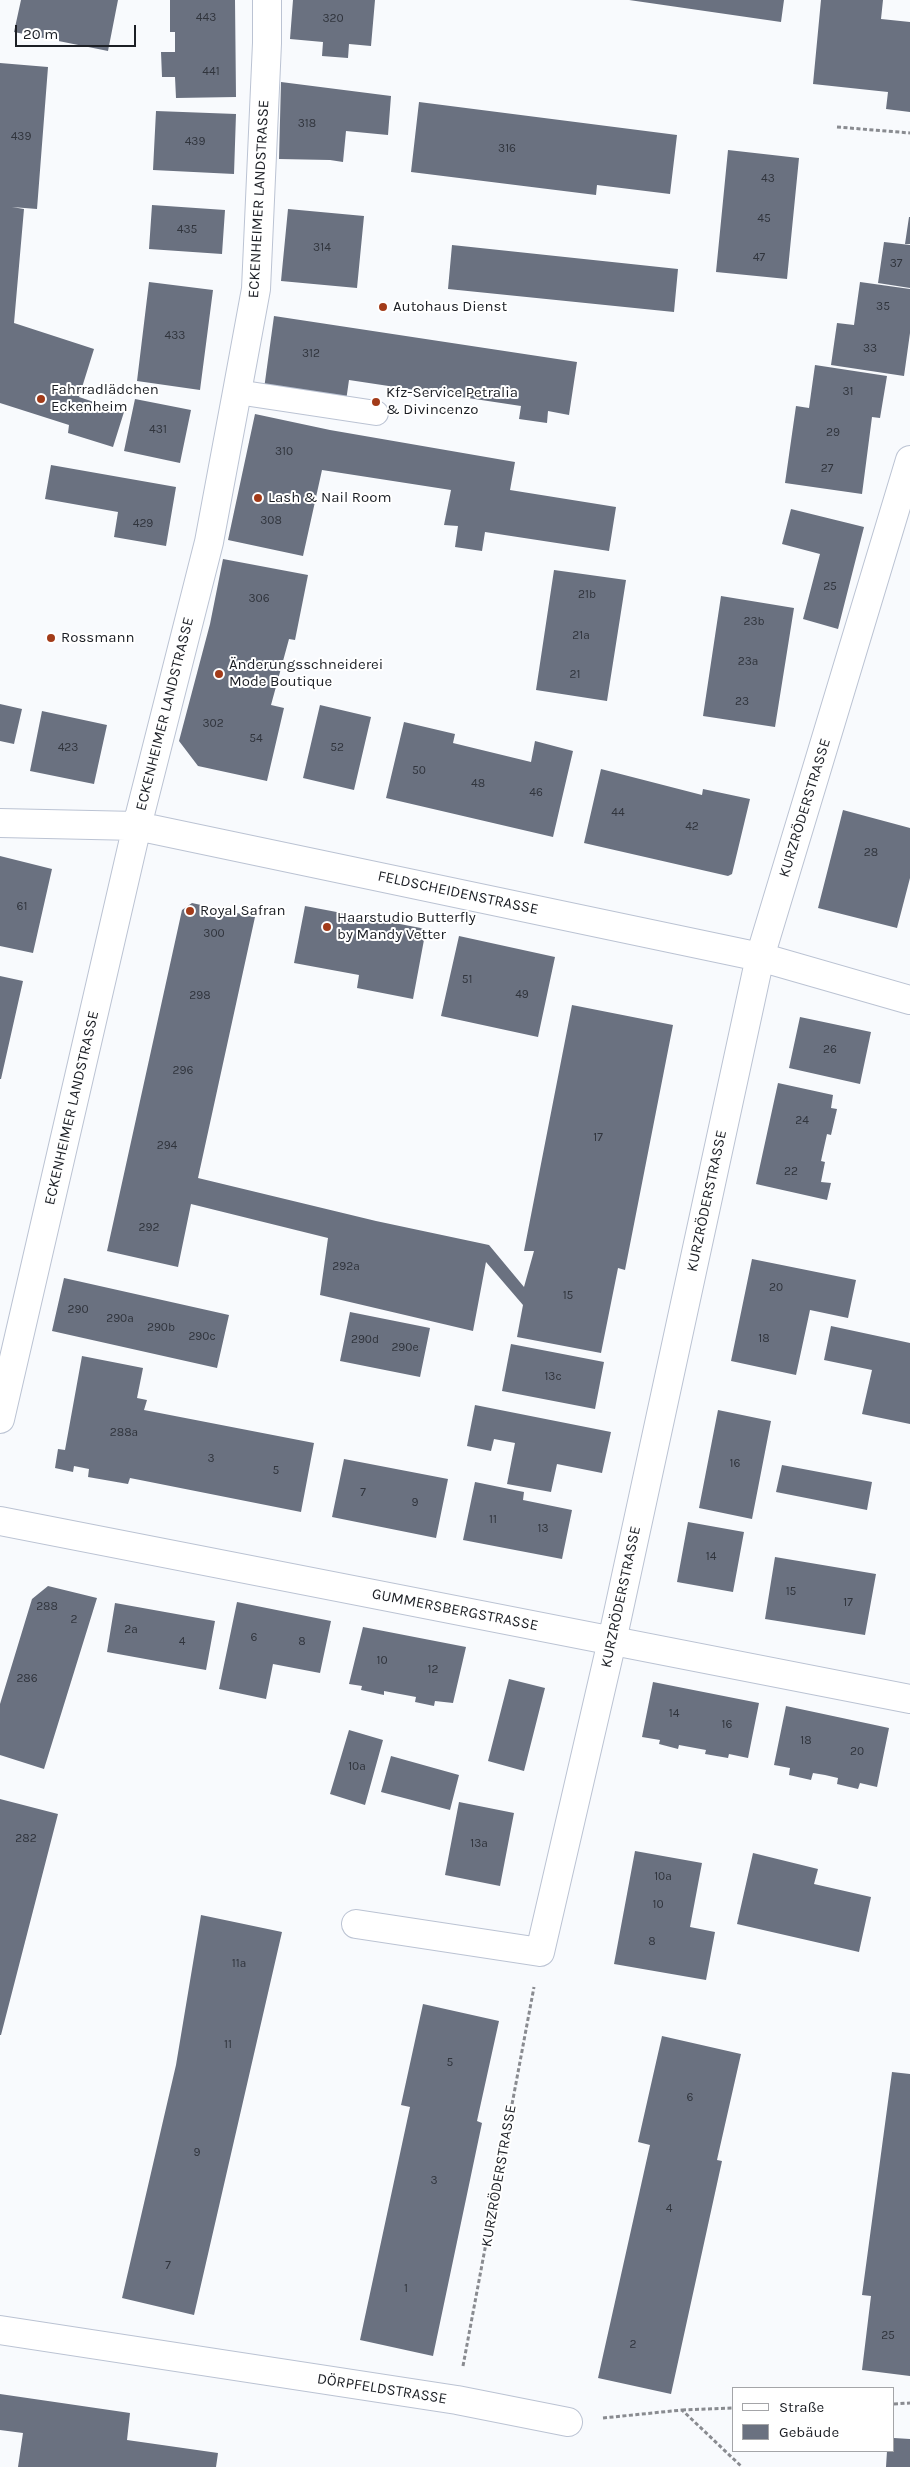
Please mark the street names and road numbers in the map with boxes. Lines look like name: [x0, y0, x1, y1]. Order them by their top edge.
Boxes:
street label: ECKENHEIMER LANDSTRASSE: [245, 99, 273, 299]
street label: ECKENHEIMER LANDSTRASSE: [132, 615, 198, 813]
street label: KURZRÖDERSTRASSE: [775, 736, 835, 880]
street label: FELDSCHEIDENSTRASSE: [376, 867, 540, 919]
street label: ECKENHEIMER LANDSTRASSE: [41, 1009, 103, 1207]
street label: KURZRÖDERSTRASSE: [683, 1129, 731, 1273]
street label: KURZRÖDERSTRASSE: [597, 1525, 645, 1669]
street label: GUMMERSBERGSTRASSE: [370, 1585, 540, 1635]
street label: KURZRÖDERSTRASSE: [478, 2103, 520, 2249]
street label: DÖRPFELDSTRASSE: [316, 2370, 448, 2408]

